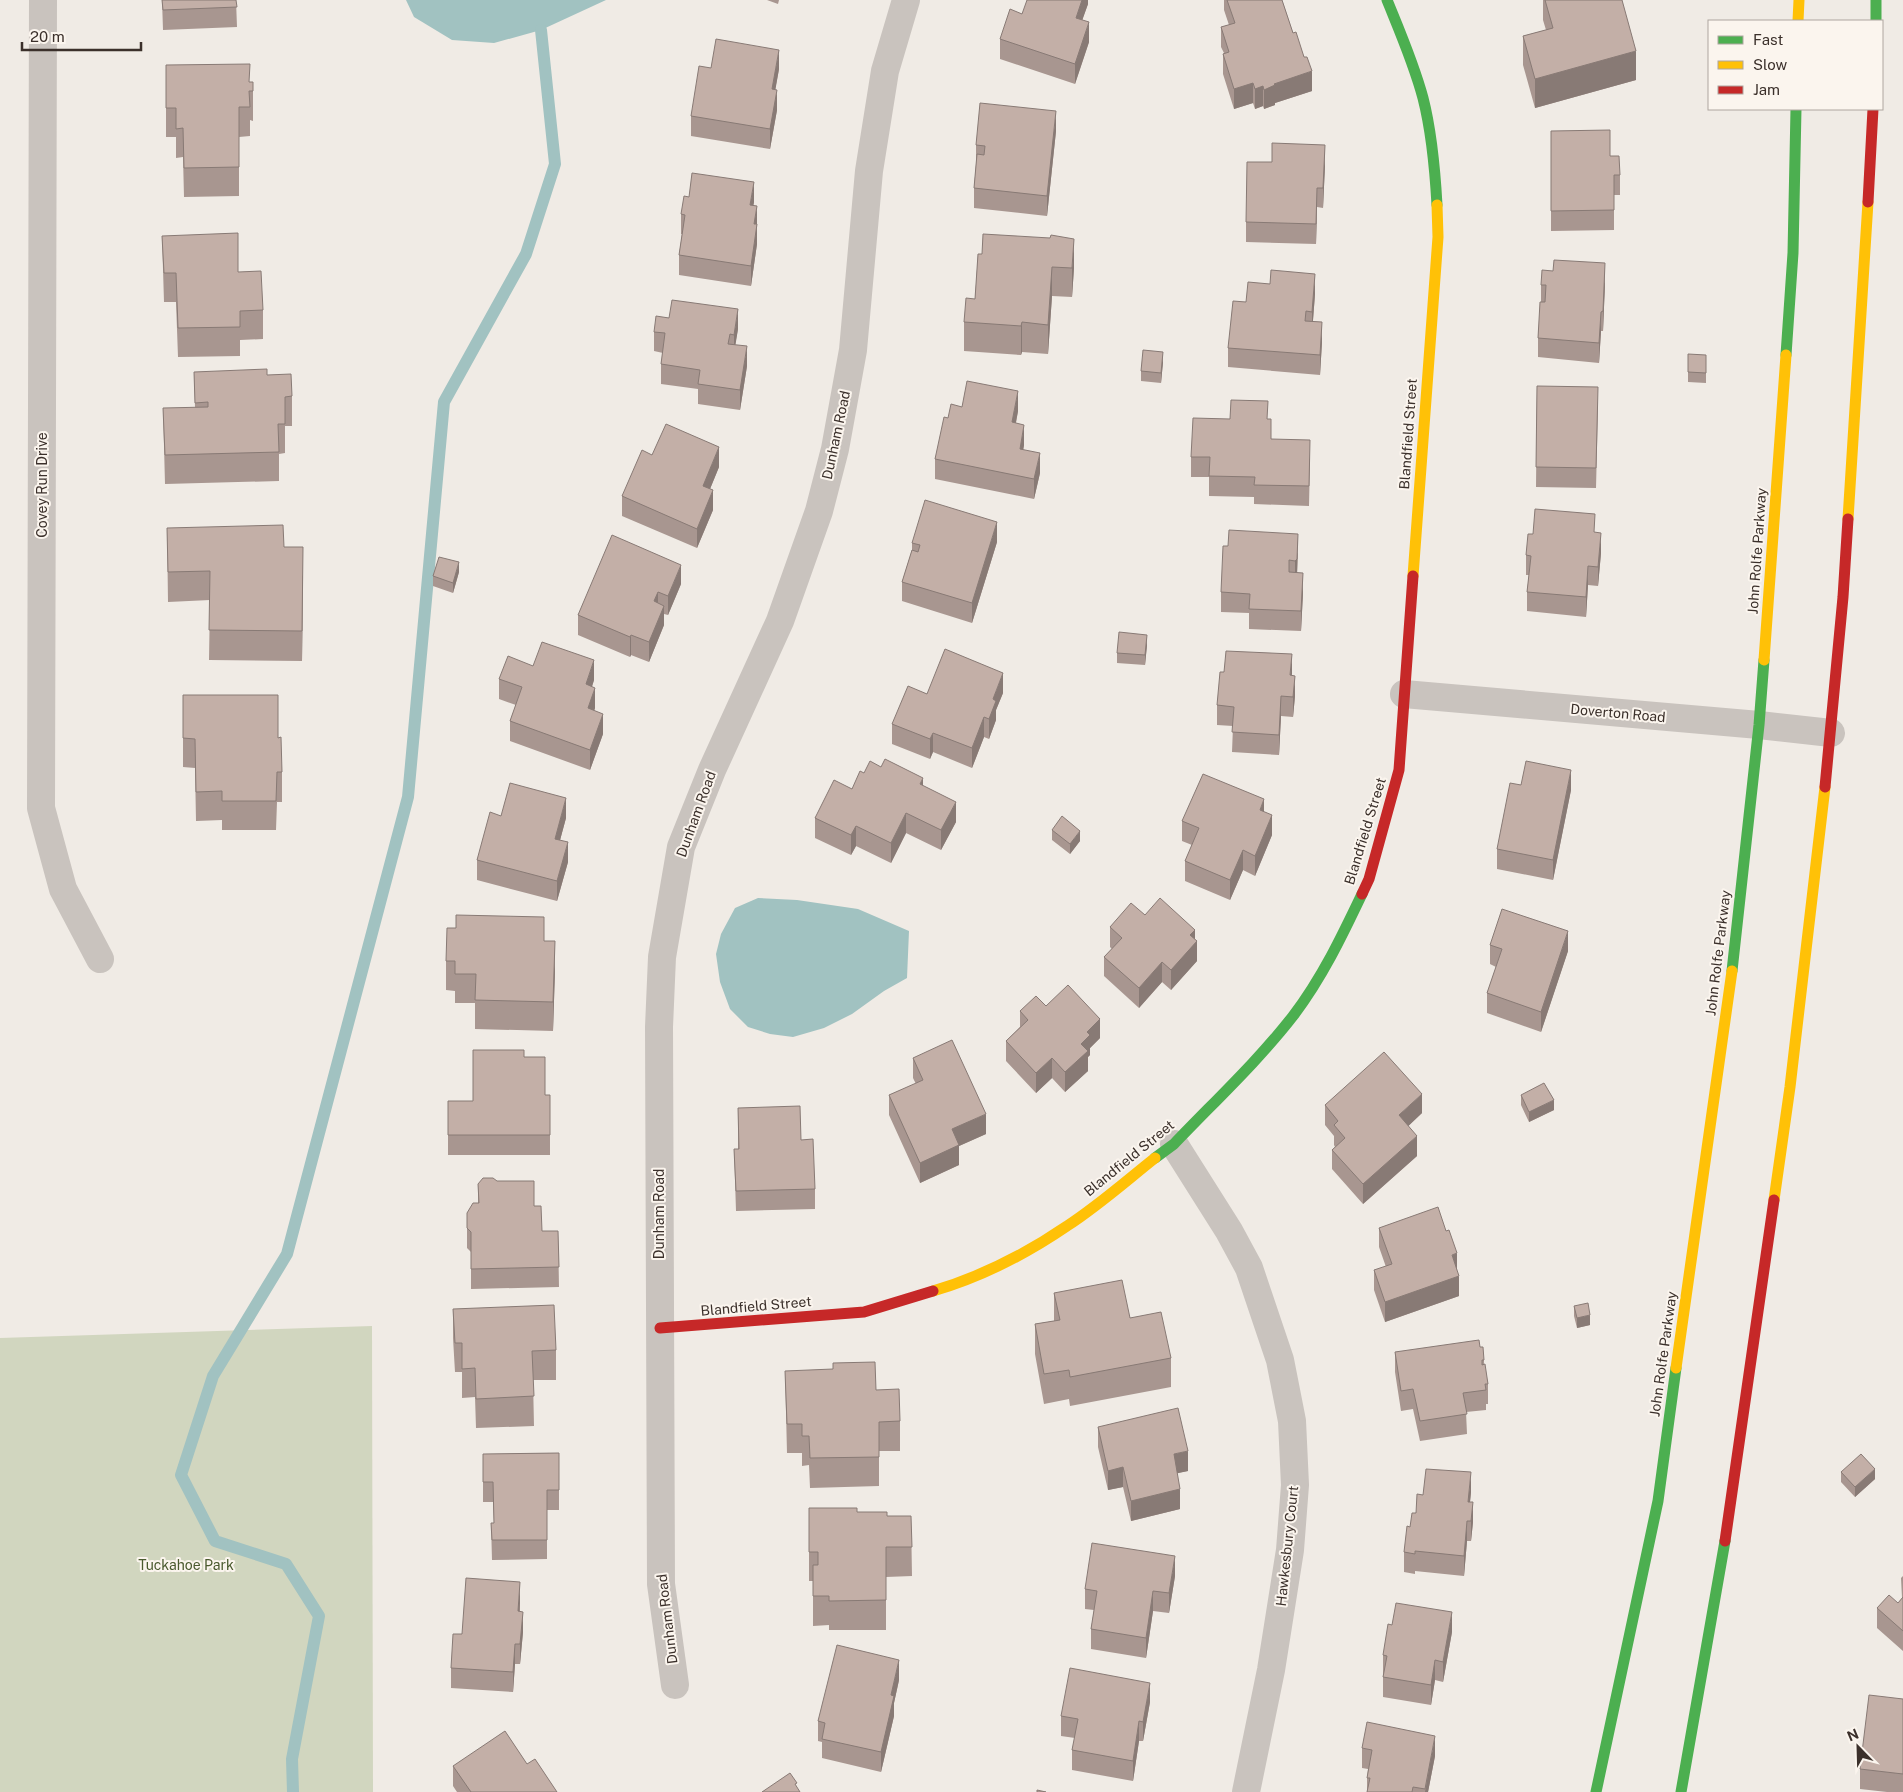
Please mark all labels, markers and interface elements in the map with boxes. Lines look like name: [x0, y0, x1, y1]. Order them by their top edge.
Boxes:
scale bar: [22, 20, 141, 52]
legend: [1708, 20, 1883, 110]
text: 20 m: [30, 28, 65, 45]
text: Fast: [1753, 31, 1783, 48]
text: Slow: [1753, 56, 1788, 73]
text: Jam: [1753, 81, 1780, 98]
street label: Blandfield Street: [1396, 378, 1420, 490]
street label: Dunham Road: [819, 389, 853, 481]
street label: Covey Run Drive: [34, 432, 50, 538]
street label: John Rolfe Parkway: [1745, 487, 1769, 615]
street label: Doverton Road: [1570, 701, 1666, 725]
street label: Dunham Road: [673, 769, 719, 859]
street label: Blandfield Street: [1341, 775, 1389, 887]
street label: John Rolfe Parkway: [1702, 889, 1734, 1017]
street label: Blandfield Street: [1081, 1117, 1177, 1199]
street label: Dunham Road: [651, 1169, 667, 1259]
street label: John Rolfe Parkway: [1646, 1290, 1680, 1418]
street label: Blandfield Street: [700, 1293, 812, 1319]
street label: Hawkesbury Court: [1273, 1485, 1301, 1607]
park label: Tuckahoe Park: [138, 1557, 234, 1573]
street label: Dunham Road: [654, 1573, 680, 1665]
north arrow: [1833, 1722, 1883, 1772]
text: N: [1845, 1726, 1861, 1745]

